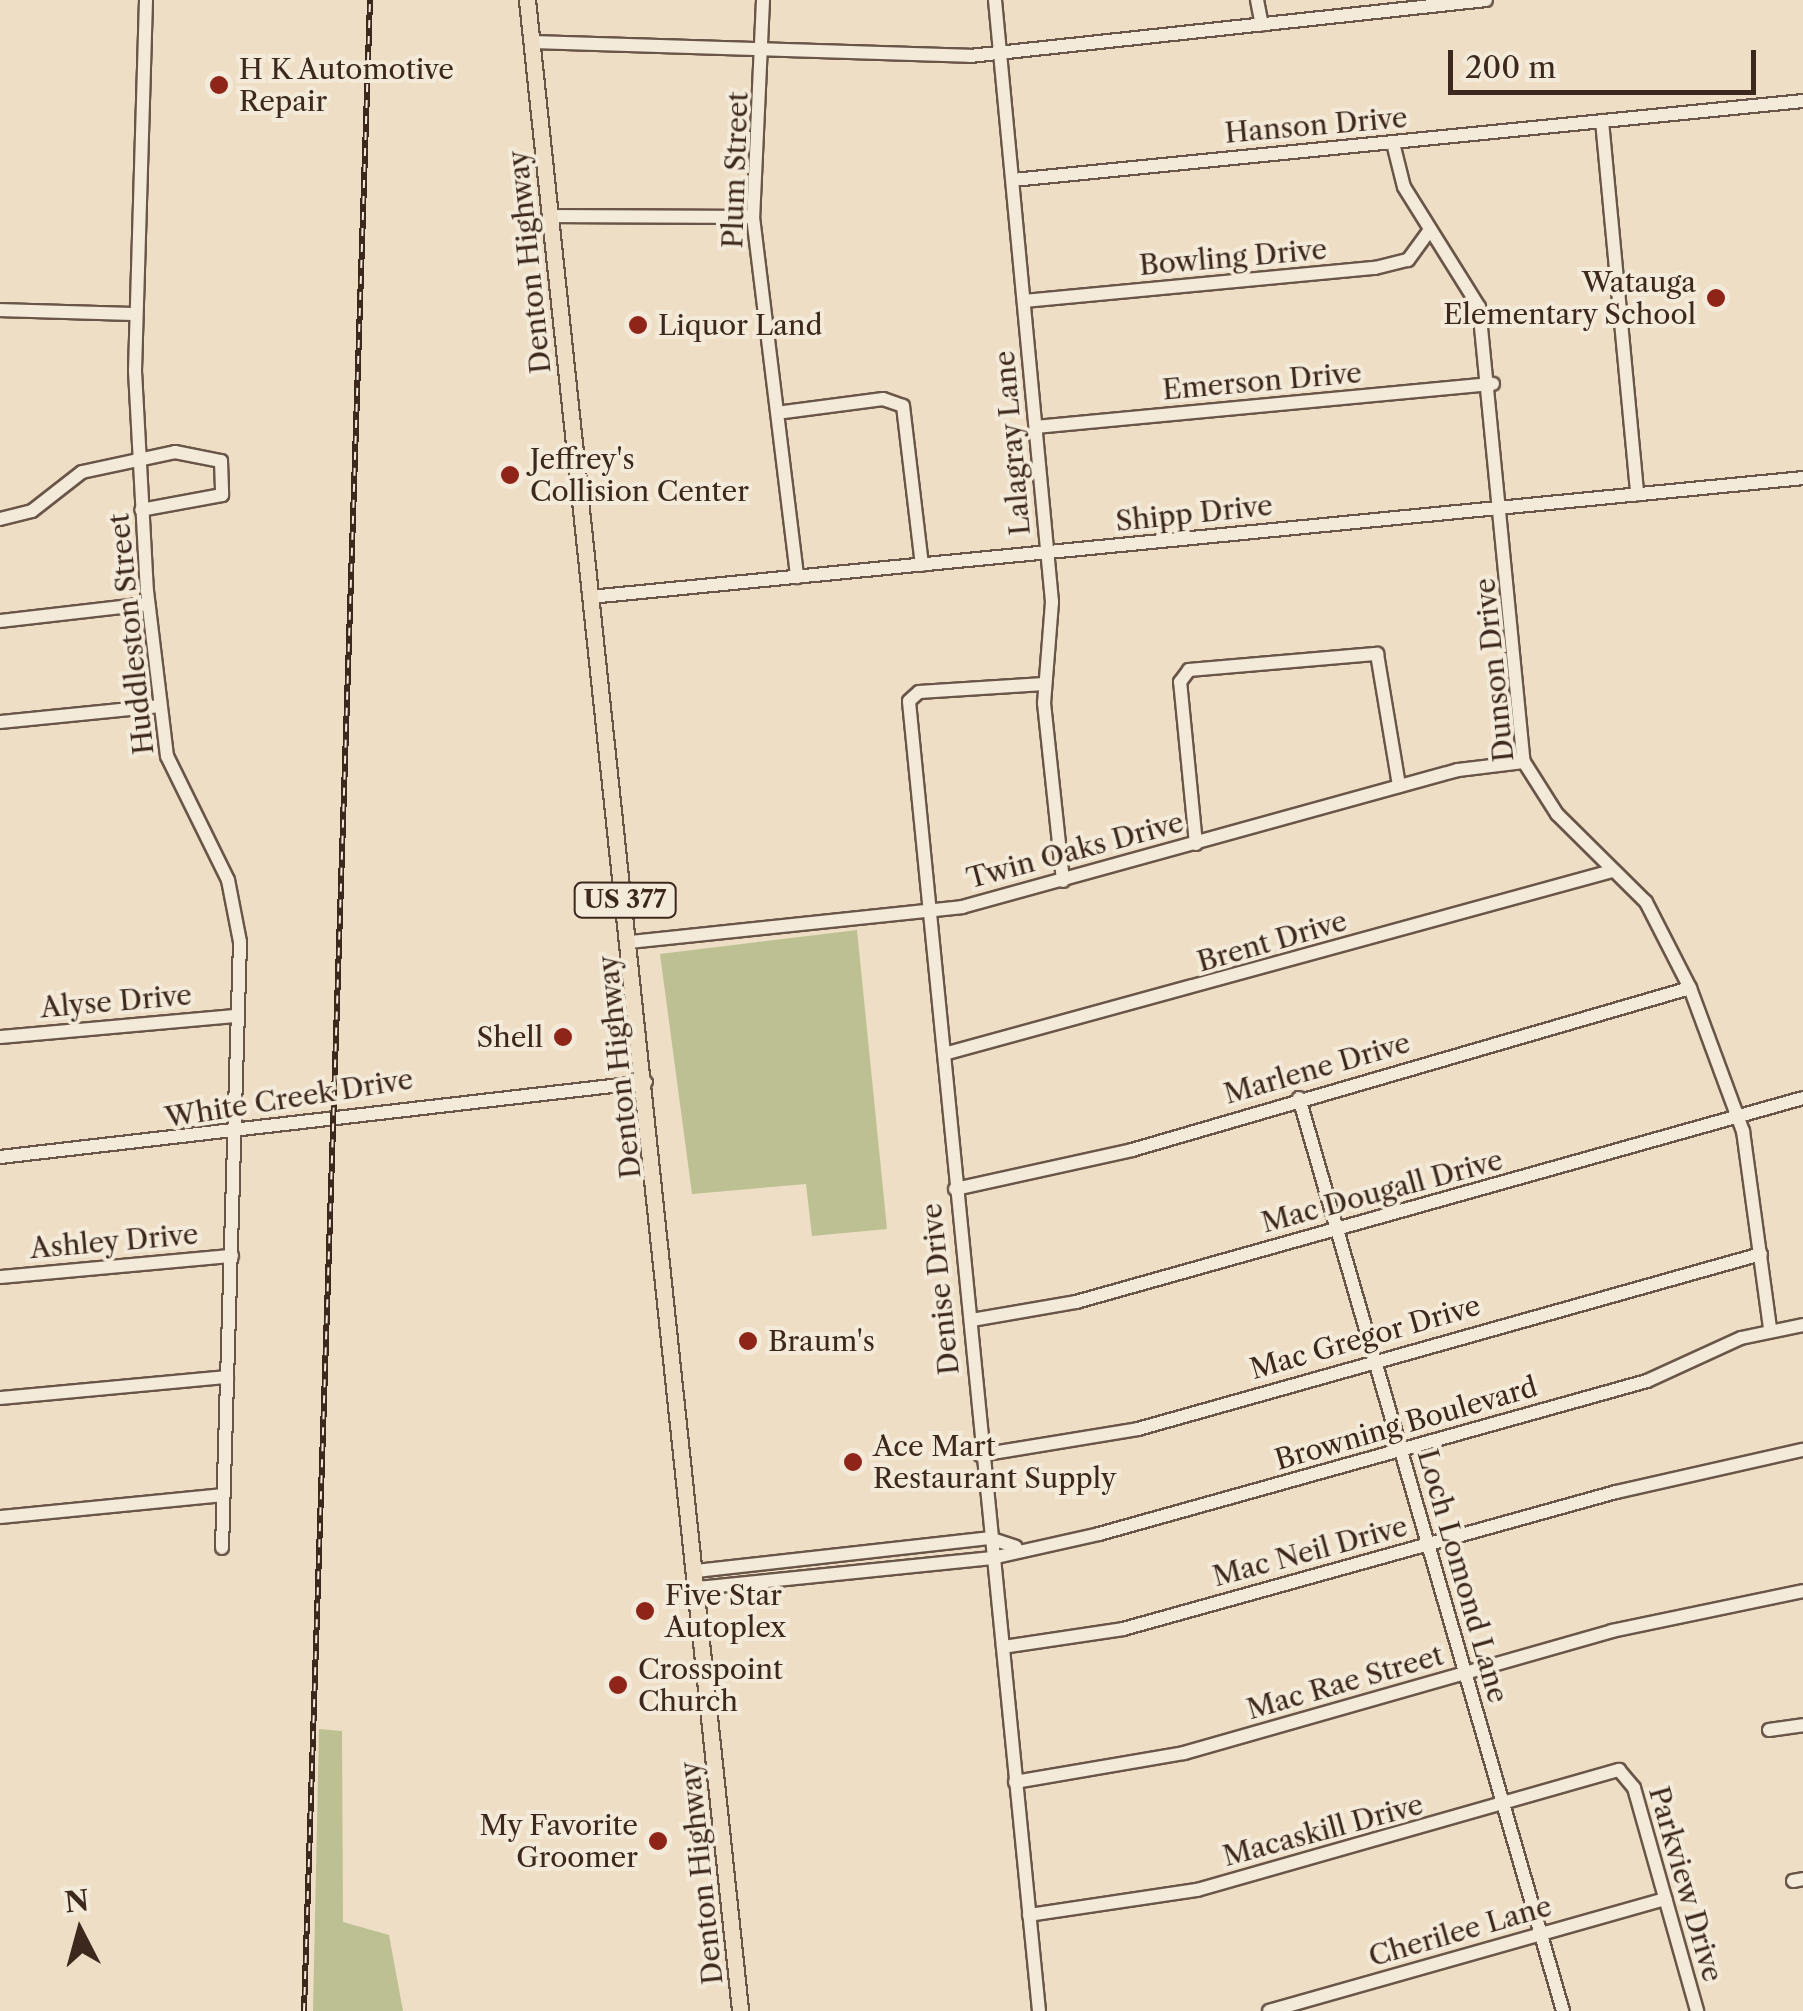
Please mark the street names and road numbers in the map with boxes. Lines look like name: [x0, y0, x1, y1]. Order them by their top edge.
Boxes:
street label: Plum Street: [715, 91, 755, 249]
street label: Hanson Drive: [1223, 100, 1409, 150]
street label: Denton Highway: [501, 149, 557, 375]
street label: Bowling Drive: [1138, 232, 1328, 282]
street label: Lalagray Lane: [987, 349, 1037, 537]
street label: Emerson Drive: [1161, 356, 1363, 406]
street label: Shipp Drive: [1114, 488, 1274, 538]
street label: Huddleston Street: [102, 512, 160, 756]
street label: Dunson Drive: [1468, 576, 1520, 764]
street label: Twin Oaks Drive: [963, 805, 1187, 895]
road number: US 377: [572, 880, 678, 920]
street label: Brent Drive: [1193, 904, 1351, 978]
street label: Denton Highway: [591, 954, 647, 1180]
street label: Alyse Drive: [39, 978, 193, 1024]
street label: Marlene Drive: [1220, 1025, 1414, 1111]
street label: White Creek Drive: [162, 1062, 416, 1134]
street label: Mac Dougall Drive: [1258, 1143, 1506, 1239]
street label: Denise Drive: [914, 1201, 966, 1377]
street label: Ashley Drive: [28, 1217, 200, 1265]
street label: Mac Gregor Drive: [1246, 1288, 1484, 1386]
street label: Browning Boulevard: [1271, 1369, 1541, 1477]
street label: Loch Lomond Lane: [1411, 1445, 1515, 1707]
street label: Mac Neil Drive: [1209, 1509, 1411, 1593]
street label: Mac Rae Street: [1243, 1638, 1447, 1726]
street label: Denton Highway: [673, 1760, 729, 1986]
street label: Parkview Drive: [1642, 1782, 1730, 1986]
street label: Macaskill Drive: [1219, 1787, 1427, 1873]
street label: Cherilee Lane: [1365, 1889, 1555, 1973]

